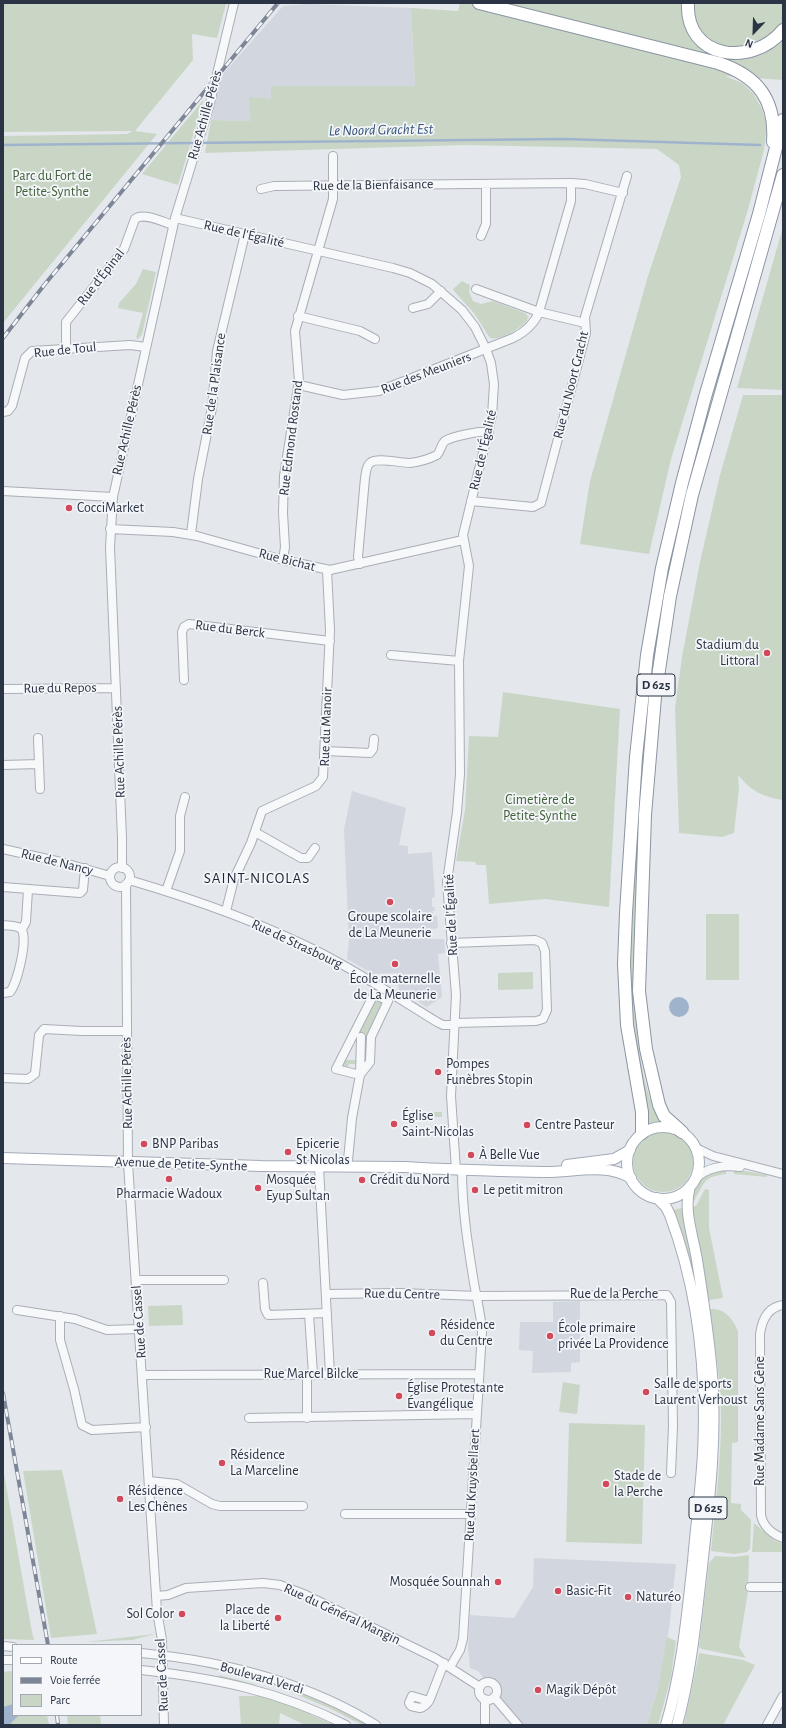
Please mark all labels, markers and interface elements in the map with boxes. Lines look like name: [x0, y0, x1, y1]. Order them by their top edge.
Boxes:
north arrow: [734, 12, 774, 52]
text: N: [743, 37, 755, 50]
street label: Rue Achille Pérès: [184, 68, 226, 162]
water label: Le Noord Gracht Est: [328, 120, 434, 140]
park label: Parc du Fort de Petite-Synthe: [12, 168, 92, 200]
street label: Rue de la Bienfaisance: [313, 176, 433, 194]
street label: Rue de l'Égalité: [202, 217, 286, 251]
street label: Rue d'Épinal: [74, 245, 128, 309]
street label: Rue du Noort Gracht: [550, 329, 592, 441]
street label: Rue de la Plaisance: [199, 332, 229, 436]
street label: Rue de Toul: [33, 338, 97, 362]
street label: Rue des Meuniers: [378, 348, 474, 398]
street label: Rue Edmond Rostand: [276, 379, 306, 497]
street label: Rue Achille Pérès: [108, 383, 146, 477]
street label: Rue de l'Égalité: [466, 408, 500, 492]
place label: CocciMarket: [77, 500, 144, 516]
marker: CocciMarket: [64, 503, 74, 513]
street label: Rue Bichat: [257, 545, 317, 575]
street label: Rue du Berck: [194, 616, 266, 642]
place label: Stadium du Littoral: [696, 637, 759, 670]
marker: Stadium du Littoral: [762, 648, 772, 658]
road number: D 625: [637, 674, 675, 696]
street label: Rue du Repos: [23, 679, 97, 697]
street label: Rue du Manoir: [316, 687, 336, 767]
street label: Rue Achille Pérès: [109, 706, 129, 798]
park label: Cimetière de Petite-Synthe: [503, 792, 577, 824]
street label: Rue de Nancy: [19, 845, 95, 879]
district label: SAINT-NICOLAS: [204, 869, 310, 887]
street label: Rue de l'Égalité: [440, 874, 462, 956]
marker: Groupe scolaire de La Meunerie: [385, 897, 395, 907]
place label: Groupe scolaire de La Meunerie: [348, 909, 432, 942]
street label: Rue de Strasbourg: [249, 915, 345, 973]
marker: École maternelle de La Meunerie: [390, 959, 400, 969]
place label: École maternelle de La Meunerie: [350, 971, 440, 1004]
street label: Rue Achille Pérès: [118, 1037, 136, 1129]
place label: Pompes Funèbres Stopin: [446, 1056, 533, 1088]
marker: Pompes Funèbres Stopin: [433, 1067, 443, 1077]
place label: Église Saint-Nicolas: [402, 1108, 474, 1140]
place label: Centre Pasteur: [535, 1117, 614, 1133]
marker: Église Saint-Nicolas: [389, 1119, 399, 1129]
marker: Centre Pasteur: [522, 1120, 532, 1130]
place label: BNP Paribas: [152, 1136, 219, 1152]
place label: Epicerie St Nicolas: [296, 1136, 350, 1168]
marker: BNP Paribas: [139, 1139, 149, 1149]
marker: Epicerie St Nicolas: [283, 1147, 293, 1157]
place label: À Belle Vue: [479, 1147, 540, 1163]
marker: À Belle Vue: [466, 1150, 476, 1160]
street label: Avenue de Petite-Synthe: [114, 1153, 248, 1175]
place label: Mosquée Eyup Sultan: [266, 1172, 330, 1204]
place label: Crédit du Nord: [370, 1172, 450, 1188]
marker: Pharmacie Wadoux: [164, 1174, 174, 1184]
marker: Crédit du Nord: [357, 1175, 367, 1185]
place label: Le petit mitron: [483, 1182, 563, 1198]
marker: Mosquée Eyup Sultan: [253, 1183, 263, 1193]
marker: Le petit mitron: [470, 1185, 480, 1195]
place label: Pharmacie Wadoux: [116, 1186, 222, 1202]
street label: Rue de Cassel: [128, 1285, 150, 1359]
street label: Rue du Centre: [364, 1285, 440, 1303]
street label: Rue de la Perche: [570, 1286, 658, 1302]
place label: Résidence du Centre: [440, 1317, 495, 1350]
place label: École primaire privée La Providence: [558, 1320, 669, 1352]
marker: Résidence du Centre: [427, 1328, 437, 1338]
marker: École primaire privée La Providence: [545, 1331, 555, 1341]
street label: Rue Madame Sans Gêne: [752, 1356, 768, 1486]
street label: Rue Marcel Bilcke: [263, 1366, 359, 1382]
place label: Salle de sports Laurent Verhoust: [654, 1376, 747, 1408]
place label: Église Protestante Évangélique: [407, 1380, 504, 1412]
marker: Salle de sports Laurent Verhoust: [641, 1387, 651, 1397]
marker: Église Protestante Évangélique: [394, 1391, 404, 1401]
street label: Rue du Kruysbellaert: [461, 1428, 483, 1542]
place label: Résidence La Marceline: [230, 1447, 299, 1480]
marker: Résidence La Marceline: [217, 1458, 227, 1468]
place label: Stade de la Perche: [614, 1468, 663, 1500]
marker: Stade de la Perche: [601, 1479, 611, 1489]
place label: Résidence Les Chênes: [128, 1483, 187, 1516]
marker: Résidence Les Chênes: [115, 1494, 125, 1504]
road number: D 625: [689, 1497, 727, 1519]
place label: Mosquée Sounnah: [389, 1574, 490, 1590]
marker: Mosquée Sounnah: [493, 1577, 503, 1587]
street label: Rue du Général Mangin: [281, 1580, 403, 1648]
place label: Basic-Fit: [566, 1583, 611, 1599]
marker: Basic-Fit: [553, 1586, 563, 1596]
place label: Naturéo: [636, 1589, 681, 1605]
marker: Naturéo: [623, 1592, 633, 1602]
place label: Place de la Liberté: [220, 1602, 270, 1634]
place label: Sol Color: [126, 1606, 174, 1622]
marker: Sol Color: [177, 1609, 187, 1619]
marker: Place de la Liberté: [273, 1613, 283, 1623]
street label: Rue de Cassel: [152, 1638, 172, 1712]
legend: [12, 1644, 142, 1716]
text: Route: [50, 1654, 77, 1666]
street label: Boulevard Verdi: [218, 1658, 306, 1698]
text: Voie ferrée: [50, 1674, 100, 1686]
place label: Magik Dépôt: [546, 1682, 616, 1698]
marker: Magik Dépôt: [533, 1685, 543, 1695]
text: Parc: [50, 1694, 70, 1706]

